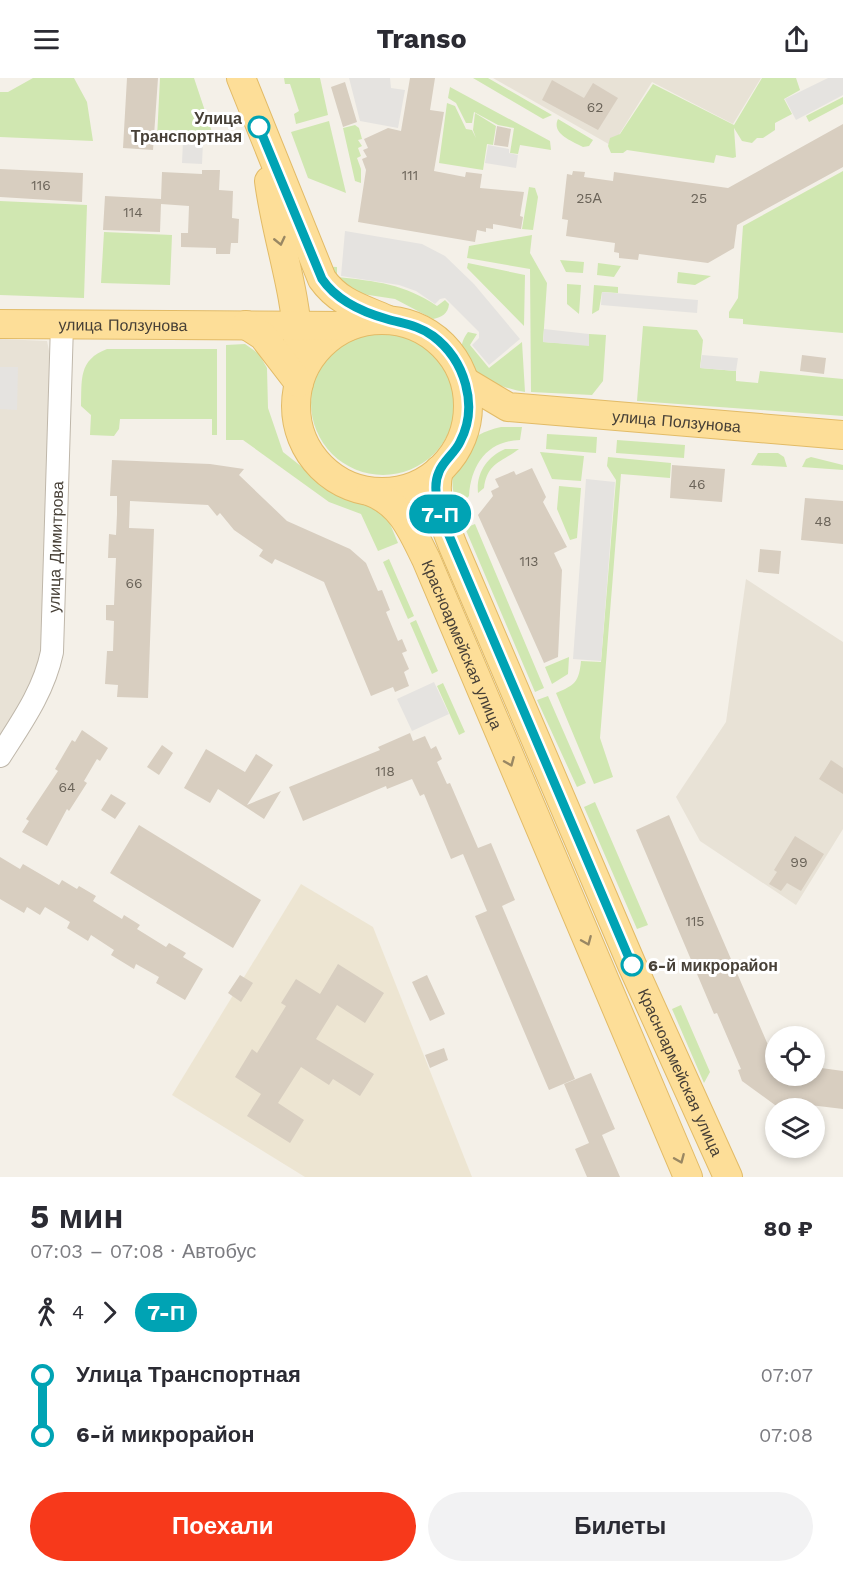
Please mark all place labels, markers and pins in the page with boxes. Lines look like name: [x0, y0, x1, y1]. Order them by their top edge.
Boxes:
place label: Улица Транспортная: [131, 109, 242, 146]
marker: Улица Транспортная: [248, 116, 270, 138]
marker: 6-й микрорайон: [621, 954, 643, 976]
place label: 6-й микрорайон: [648, 956, 778, 975]

